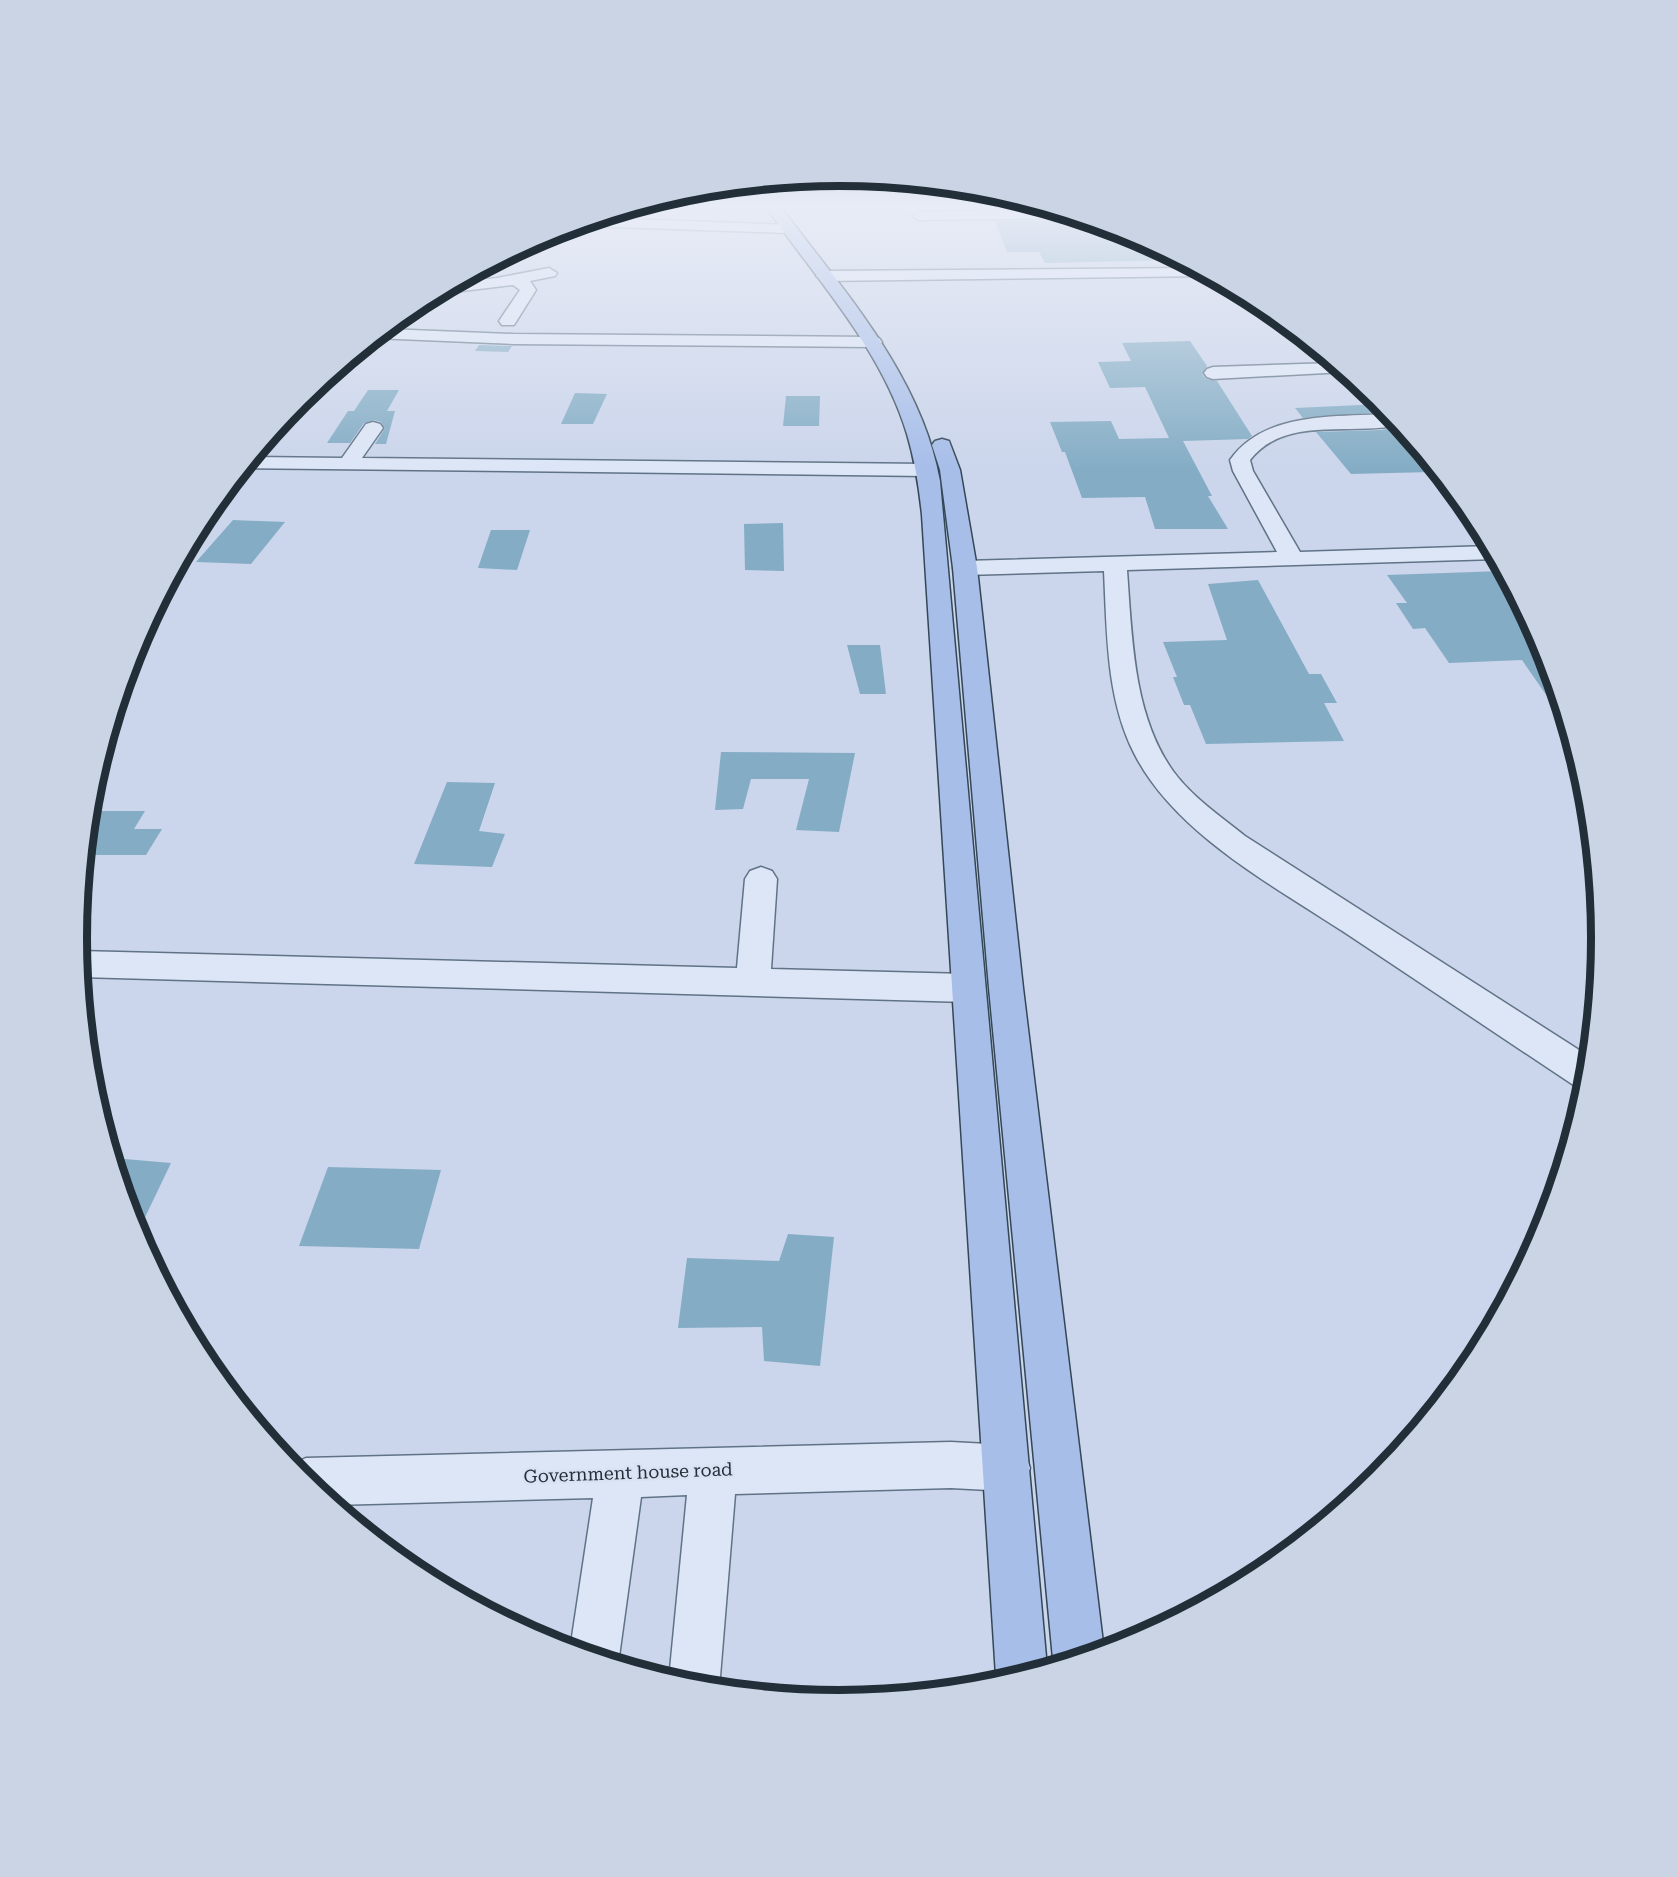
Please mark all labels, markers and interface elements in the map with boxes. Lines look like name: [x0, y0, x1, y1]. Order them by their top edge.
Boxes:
street label: Government house road: [523, 1458, 733, 1487]

